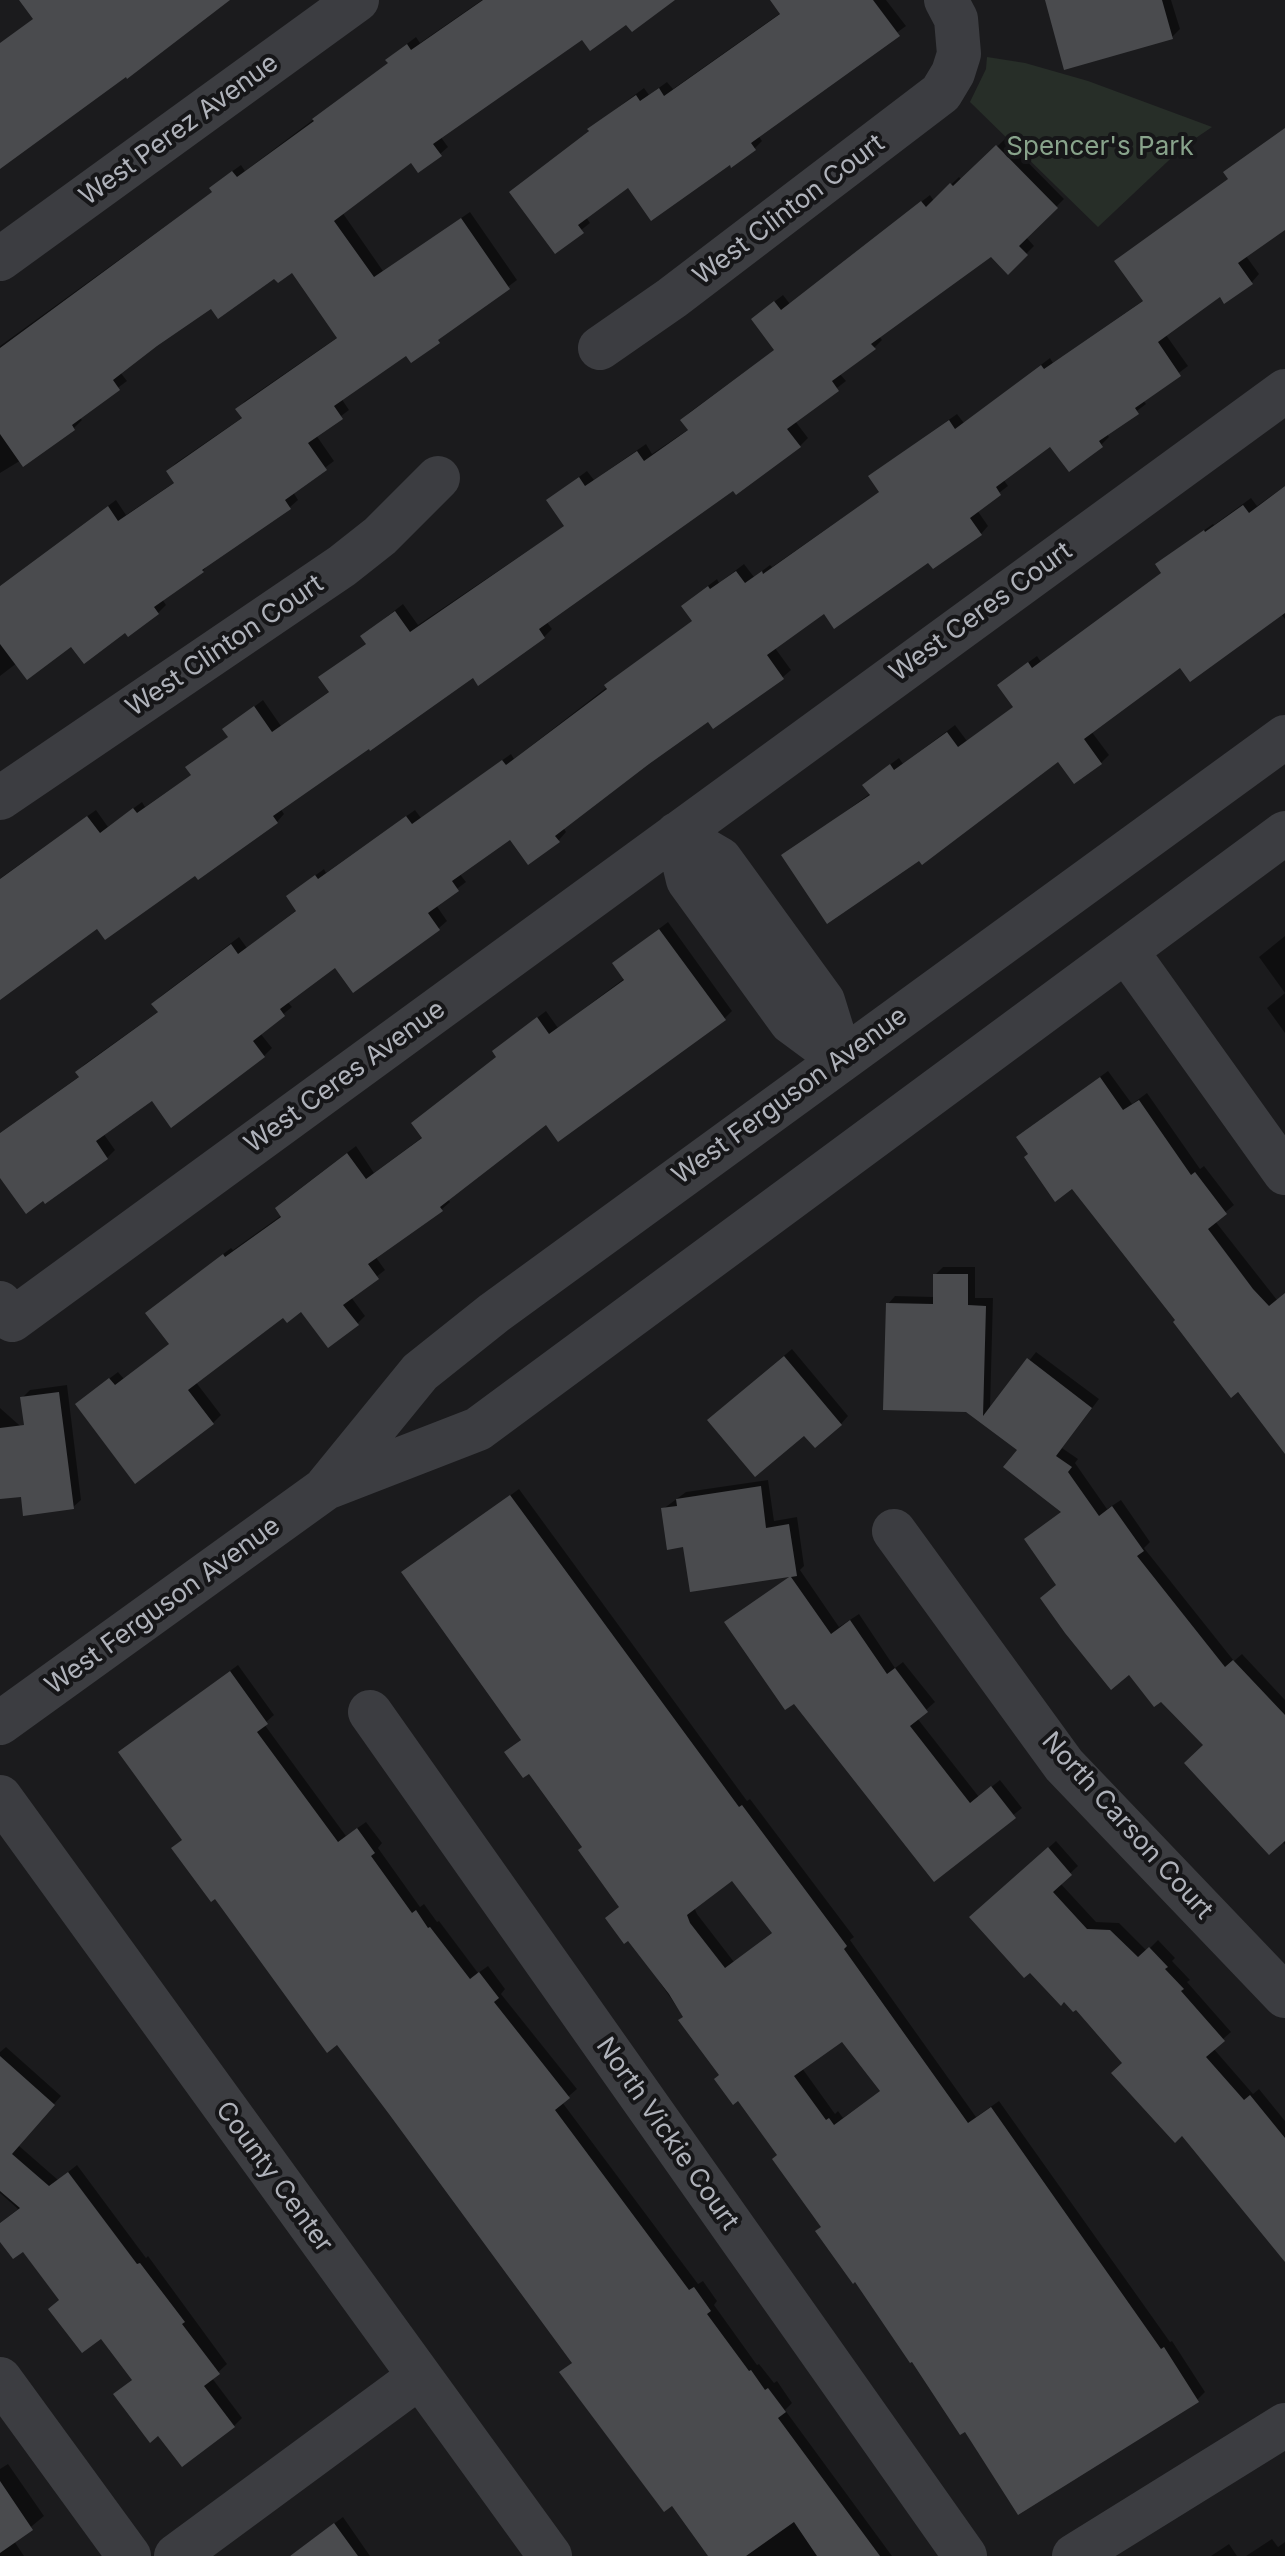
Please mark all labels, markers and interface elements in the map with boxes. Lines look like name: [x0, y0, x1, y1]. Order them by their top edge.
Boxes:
street label: West Perez Avenue: [74, 48, 284, 212]
street label: West Clinton Court: [687, 128, 891, 292]
park label: Spencer's Park: [1006, 131, 1194, 163]
street label: West Ceres Court: [884, 535, 1078, 689]
street label: West Clinton Court: [120, 568, 330, 724]
street label: West Ceres Avenue: [239, 994, 451, 1160]
street label: West Ferguson Avenue: [667, 1000, 913, 1192]
street label: West Ferguson Avenue: [40, 1510, 286, 1702]
street label: North Carson Court: [1035, 1726, 1219, 1926]
street label: North Vickie Court: [589, 2032, 745, 2236]
street label: County Center: [209, 2095, 339, 2259]

